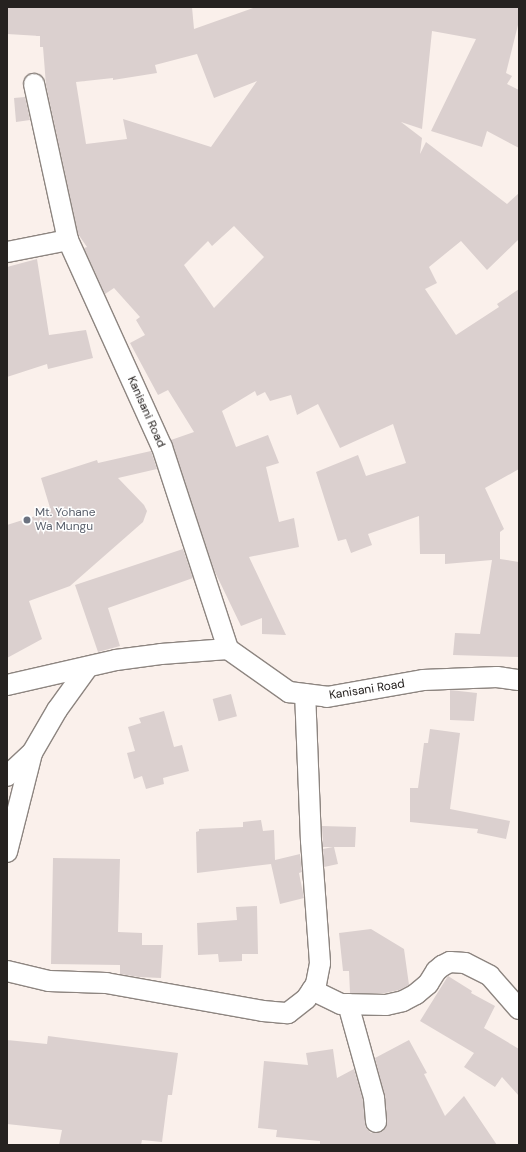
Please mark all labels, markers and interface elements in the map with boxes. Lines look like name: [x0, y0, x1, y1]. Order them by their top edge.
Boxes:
street label: Kanisani Road: [124, 374, 168, 450]
place label: Mt. Yohane Wa Mungu: [35, 506, 96, 534]
marker: Mt. Yohane Wa Mungu: [22, 515, 32, 525]
street label: Kanisani Road: [328, 677, 406, 703]

